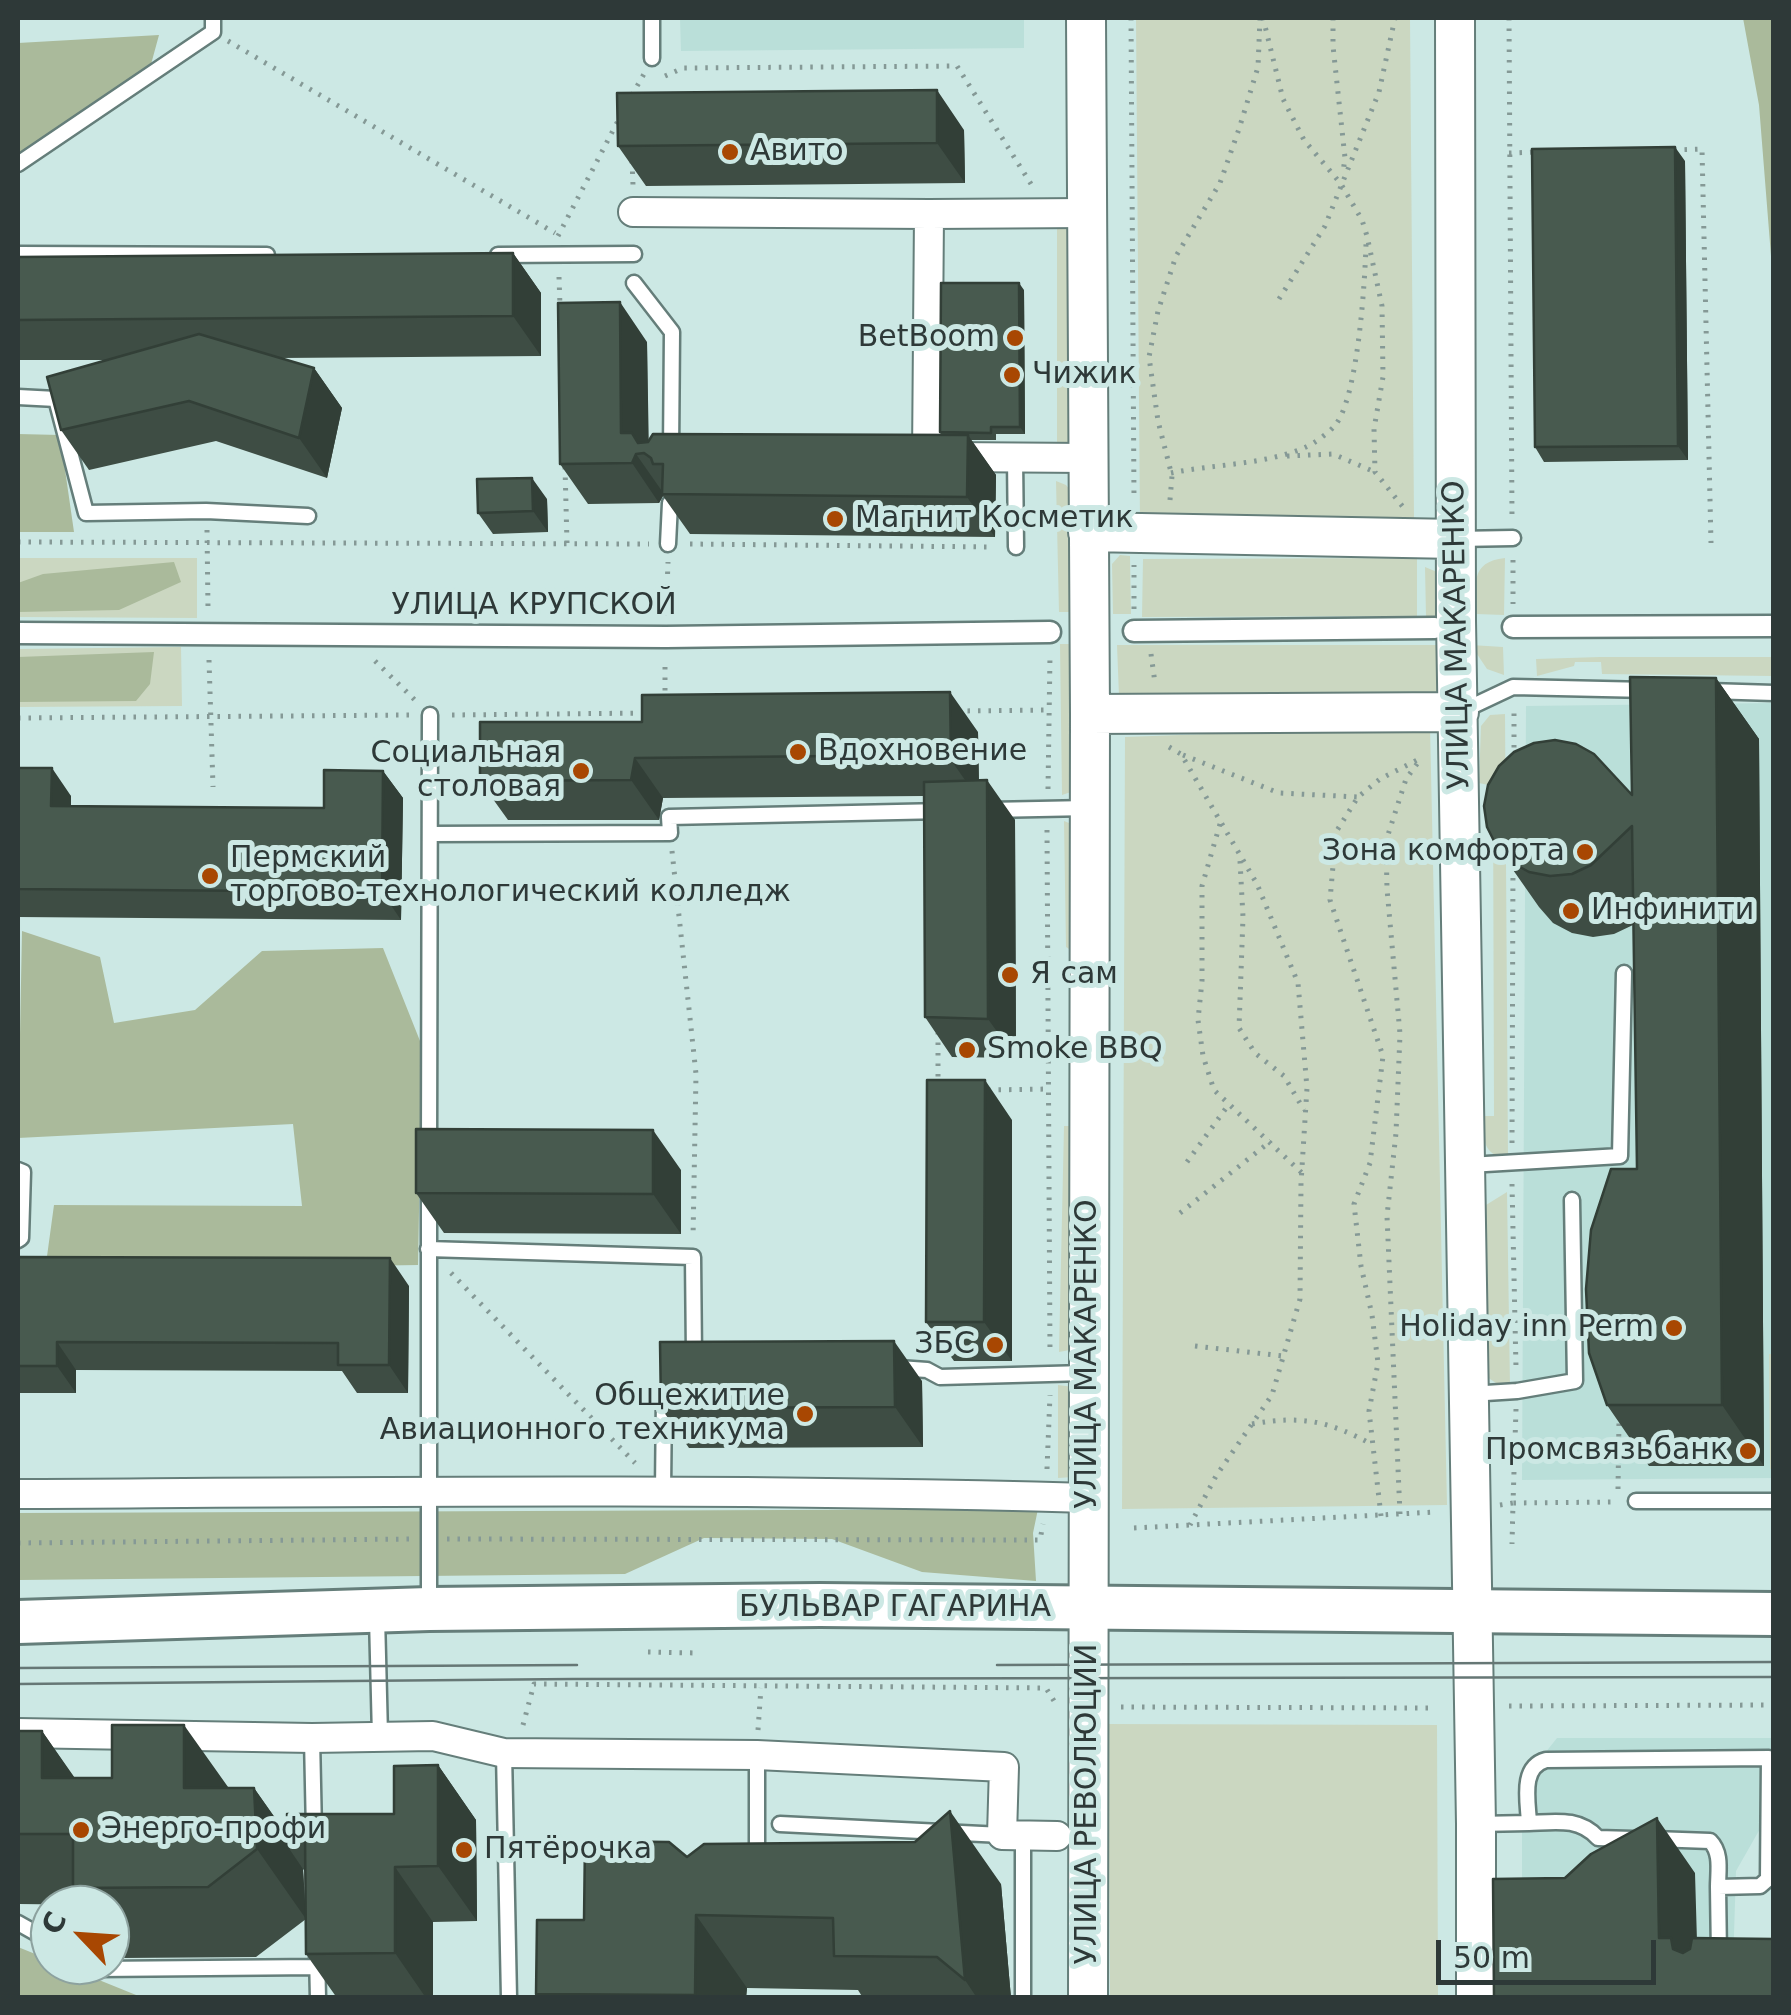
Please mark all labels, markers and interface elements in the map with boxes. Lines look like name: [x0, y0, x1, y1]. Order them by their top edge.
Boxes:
place label: Авито: [750, 134, 844, 170]
marker: Авито: [719, 141, 741, 163]
place label: BetBoom: [858, 320, 995, 356]
marker: BetBoom: [1004, 327, 1026, 349]
place label: Чижик: [1032, 357, 1137, 393]
marker: Чижик: [1001, 364, 1023, 386]
street label: УЛИЦА МАКАРЕНКО: [1437, 480, 1479, 790]
place label: Магнит Косметик: [855, 501, 1133, 537]
marker: Магнит Косметик: [824, 508, 846, 530]
street label: УЛИЦА КРУПСКОЙ: [391, 588, 677, 624]
place label: Вдохновение: [818, 734, 1027, 770]
place label: Социальная столовая: [370, 736, 561, 806]
marker: Вдохновение: [787, 741, 809, 763]
marker: Социальная столовая: [570, 760, 592, 782]
place label: Зона комфорта: [1322, 834, 1565, 870]
place label: Пермский торгово-технологический колледж: [230, 841, 791, 912]
marker: Зона комфорта: [1574, 841, 1596, 863]
marker: Пермский торгово-технологический колледж: [199, 865, 221, 887]
place label: Инфинити: [1591, 893, 1754, 929]
marker: Инфинити: [1560, 900, 1582, 922]
place label: Я сам: [1030, 957, 1118, 993]
marker: Я сам: [999, 964, 1021, 986]
place label: Smoke BBQ: [987, 1032, 1163, 1068]
marker: Smoke BBQ: [956, 1039, 978, 1061]
street label: УЛИЦА МАКАРЕНКО: [1070, 1199, 1106, 1509]
place label: Holiday inn Perm: [1399, 1310, 1654, 1346]
marker: Holiday inn Perm: [1663, 1317, 1685, 1339]
place label: ЗБС: [914, 1327, 975, 1363]
marker: ЗБС: [984, 1334, 1006, 1356]
place label: Общежитие Авиационного техникума: [380, 1379, 785, 1450]
marker: Общежитие Авиационного техникума: [794, 1403, 816, 1425]
place label: Промсвязьбанк: [1485, 1433, 1728, 1469]
marker: Промсвязьбанк: [1737, 1440, 1759, 1462]
street label: БУЛЬВАР ГАГАРИНА: [739, 1590, 1051, 1626]
street label: УЛИЦА РЕВОЛЮЦИИ: [1070, 1644, 1106, 1964]
place label: Энерго-профи: [101, 1812, 326, 1848]
marker: Энерго-профи: [70, 1819, 92, 1841]
place label: Пятёрочка: [484, 1832, 652, 1868]
marker: Пятёрочка: [453, 1839, 475, 1861]
north arrow: [30, 1885, 130, 1985]
text: С: [35, 1907, 73, 1939]
scale bar: [1441, 1920, 1661, 1982]
text: 50 m: [1453, 1940, 1530, 1975]

